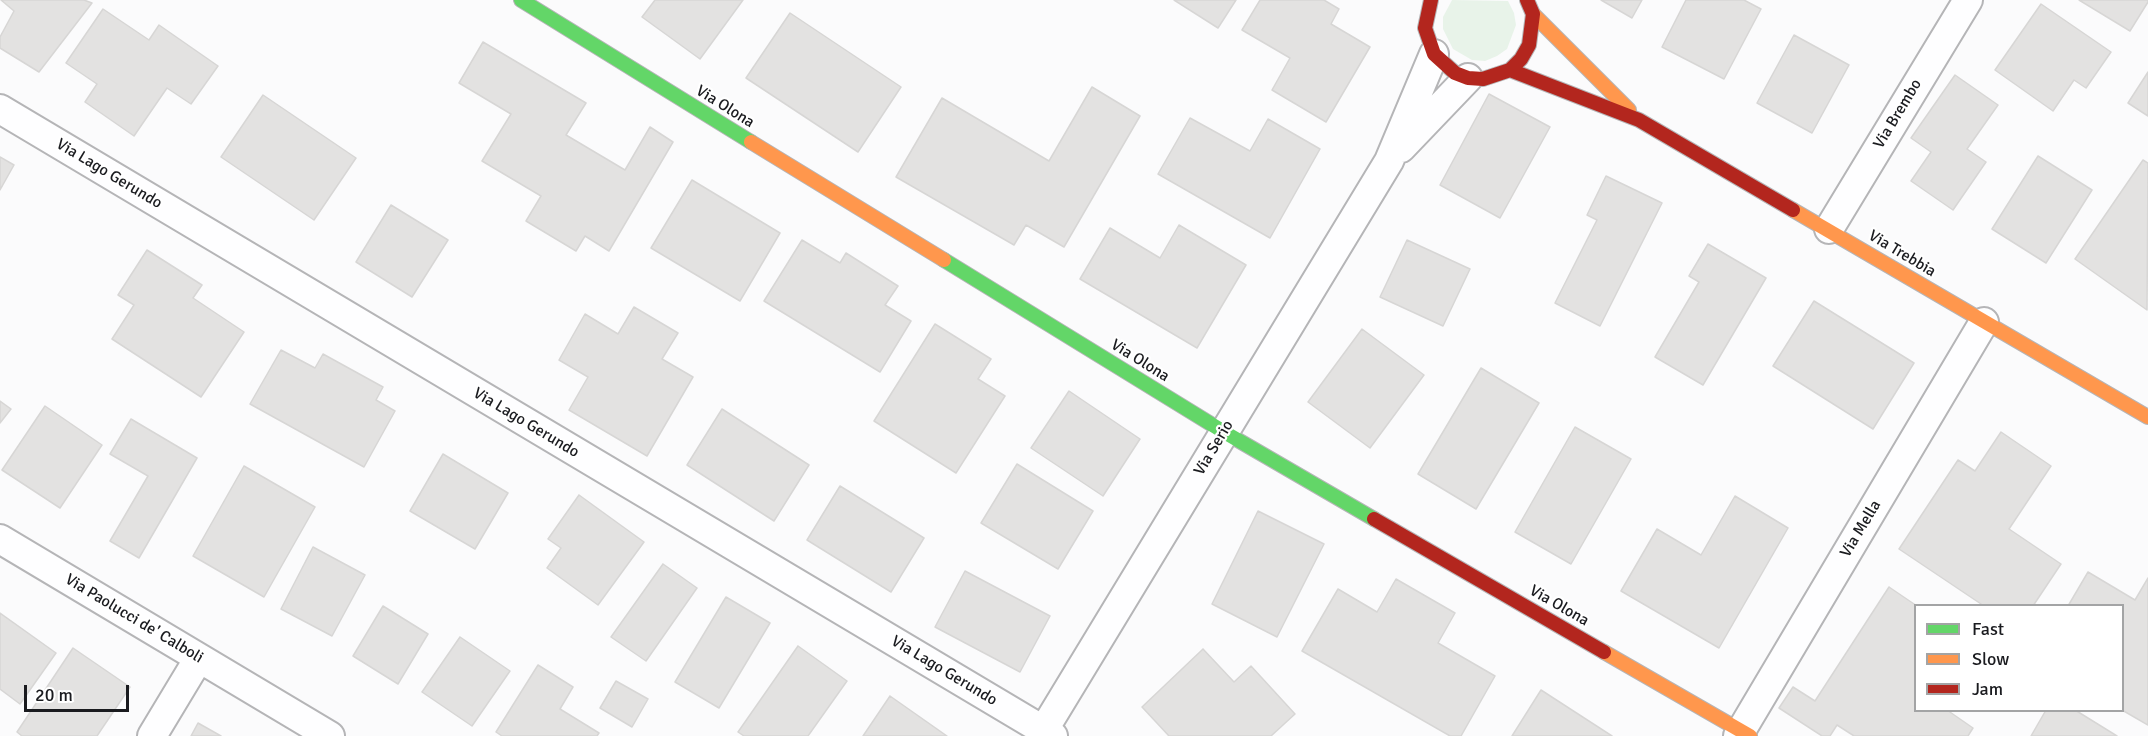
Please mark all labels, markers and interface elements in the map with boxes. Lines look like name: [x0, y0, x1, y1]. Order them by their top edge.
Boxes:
street label: Via Brembo: [1870, 76, 1926, 152]
street label: Via Olona: [692, 82, 758, 132]
street label: Via Lago Gerundo: [53, 135, 165, 213]
street label: Via Trebbia: [1865, 226, 1939, 282]
street label: Via Olona: [1107, 336, 1173, 386]
street label: Via Lago Gerundo: [470, 384, 582, 462]
street label: Via Serio: [1190, 417, 1238, 479]
street label: Via Mella: [1836, 497, 1886, 561]
street label: Via Paolucci de' Calboli: [61, 570, 207, 668]
street label: Via Olona: [1526, 581, 1592, 631]
legend: [1914, 604, 2124, 712]
text: Fast: [1972, 618, 2004, 640]
street label: Via Lago Gerundo: [888, 632, 1000, 710]
text: Slow: [1972, 648, 2009, 670]
scale bar: [27, 673, 132, 711]
text: Jam: [1972, 678, 2003, 700]
text: 20 m: [35, 684, 73, 706]

